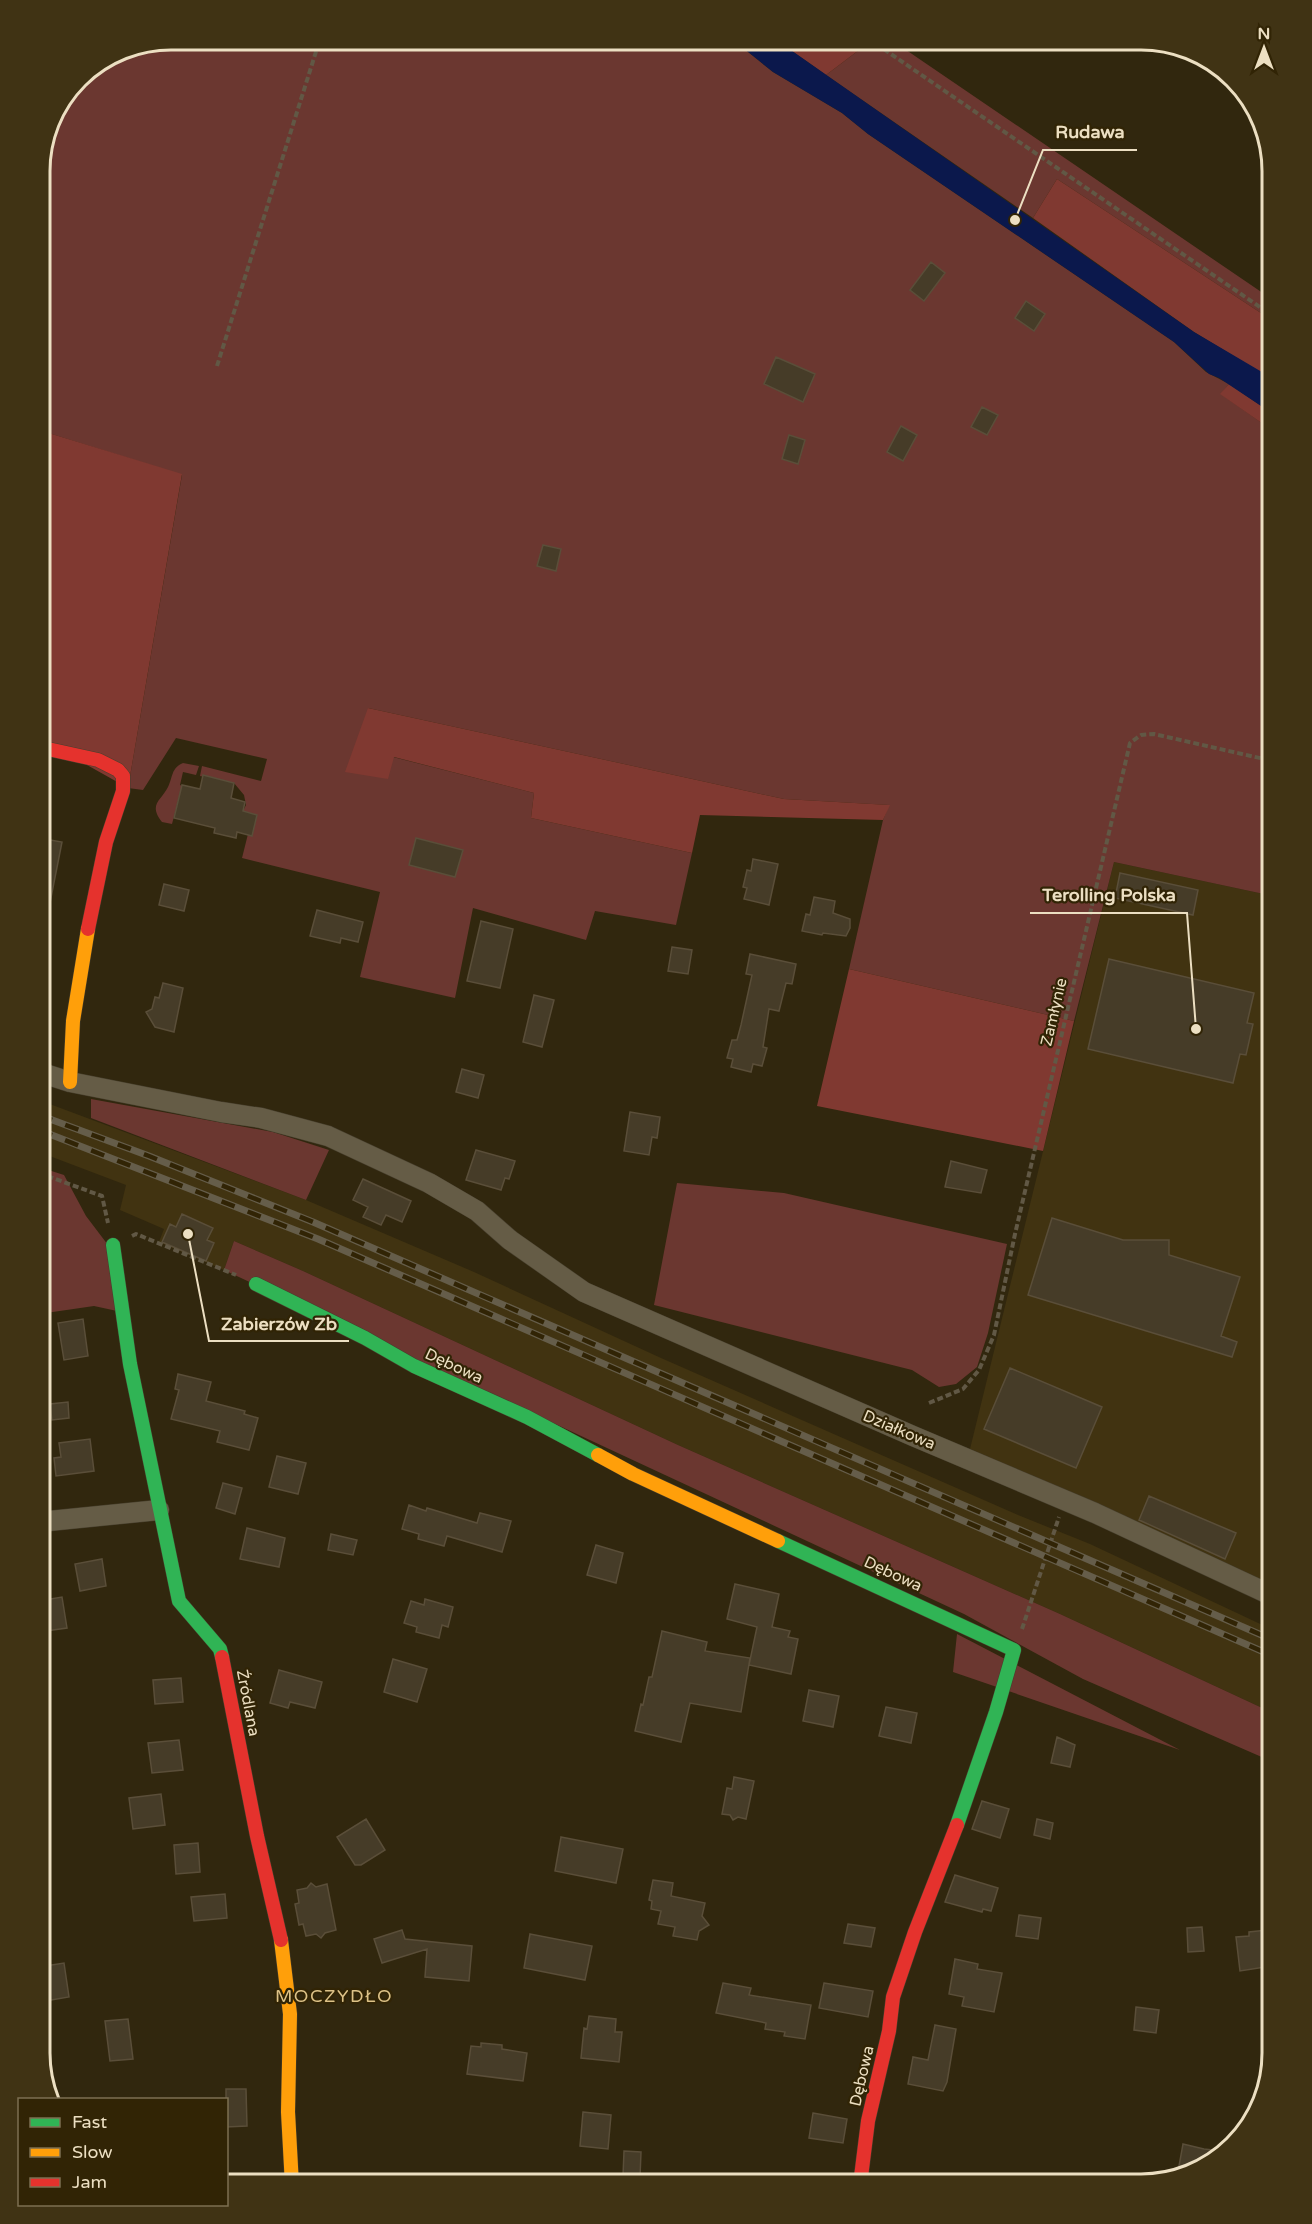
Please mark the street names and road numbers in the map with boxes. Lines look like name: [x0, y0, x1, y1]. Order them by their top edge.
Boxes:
street label: Zamłynie: [1036, 976, 1072, 1048]
street label: Dębowa: [422, 1344, 486, 1388]
street label: Działkowa: [860, 1406, 938, 1454]
street label: Dębowa: [861, 1552, 925, 1596]
street label: Źródlana: [232, 1668, 264, 1738]
street label: Dębowa: [845, 2044, 879, 2108]

